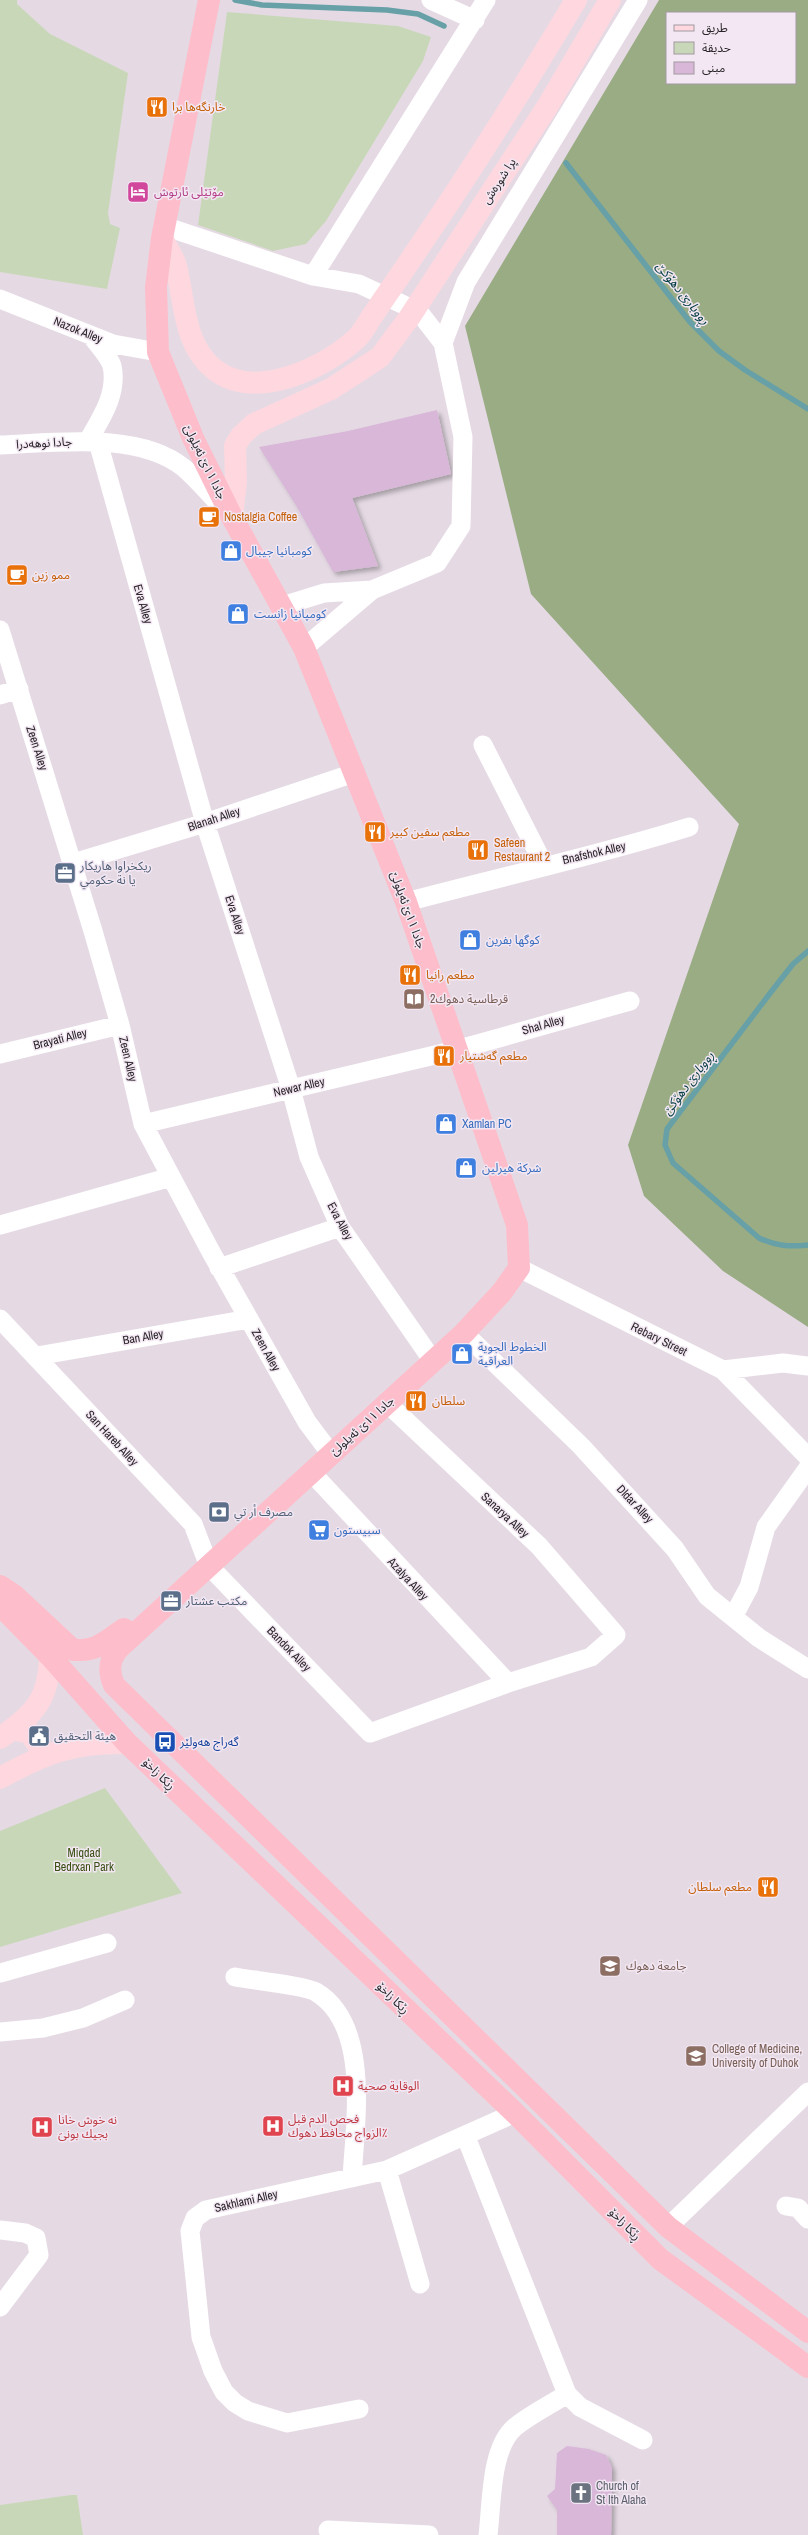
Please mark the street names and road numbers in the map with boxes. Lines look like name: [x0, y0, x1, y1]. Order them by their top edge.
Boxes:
street label: پرا شورەش: [478, 155, 520, 207]
street label: Nazok Alley: [51, 313, 105, 347]
street label: جادا ١١ێ ئه‌یلولێ: [180, 422, 230, 502]
street label: جادا نوهەدرا: [16, 434, 72, 452]
street label: Eva Alley: [130, 582, 156, 626]
street label: Zeen Alley: [22, 724, 52, 772]
street label: Blanah Alley: [186, 803, 242, 835]
street label: Bnafshok Alley: [561, 838, 627, 868]
street label: جادا ١١ێ ئه‌یلولێ: [387, 869, 429, 951]
street label: Eva Alley: [221, 893, 249, 937]
street label: Shal Alley: [520, 1011, 566, 1039]
street label: Brayati Alley: [32, 1025, 89, 1053]
street label: Zeen Alley: [115, 1035, 141, 1083]
street label: Newar Alley: [272, 1073, 326, 1101]
street label: Eva Alley: [323, 1199, 357, 1243]
street label: Rebary Street: [628, 1319, 690, 1360]
street label: Ban Alley: [121, 1326, 165, 1348]
street label: Zeen Alley: [248, 1326, 284, 1374]
street label: جادا ١١ێ ئه‌یلولێ: [326, 1393, 398, 1459]
street label: San Hareb Alley: [82, 1407, 142, 1469]
street label: Dldar Alley: [613, 1481, 657, 1527]
street label: Sanarya Alley: [478, 1489, 533, 1541]
street label: Azalya Alley: [383, 1553, 432, 1604]
street label: Bandok Alley: [263, 1623, 315, 1675]
street label: ڕێکا زاخۆ: [137, 1754, 179, 1795]
street label: ڕێکا زاخۆ: [371, 1978, 413, 2019]
street label: Sakhlami Alley: [213, 2186, 279, 2216]
street label: ڕێکا زاخۆ: [604, 2204, 645, 2245]

